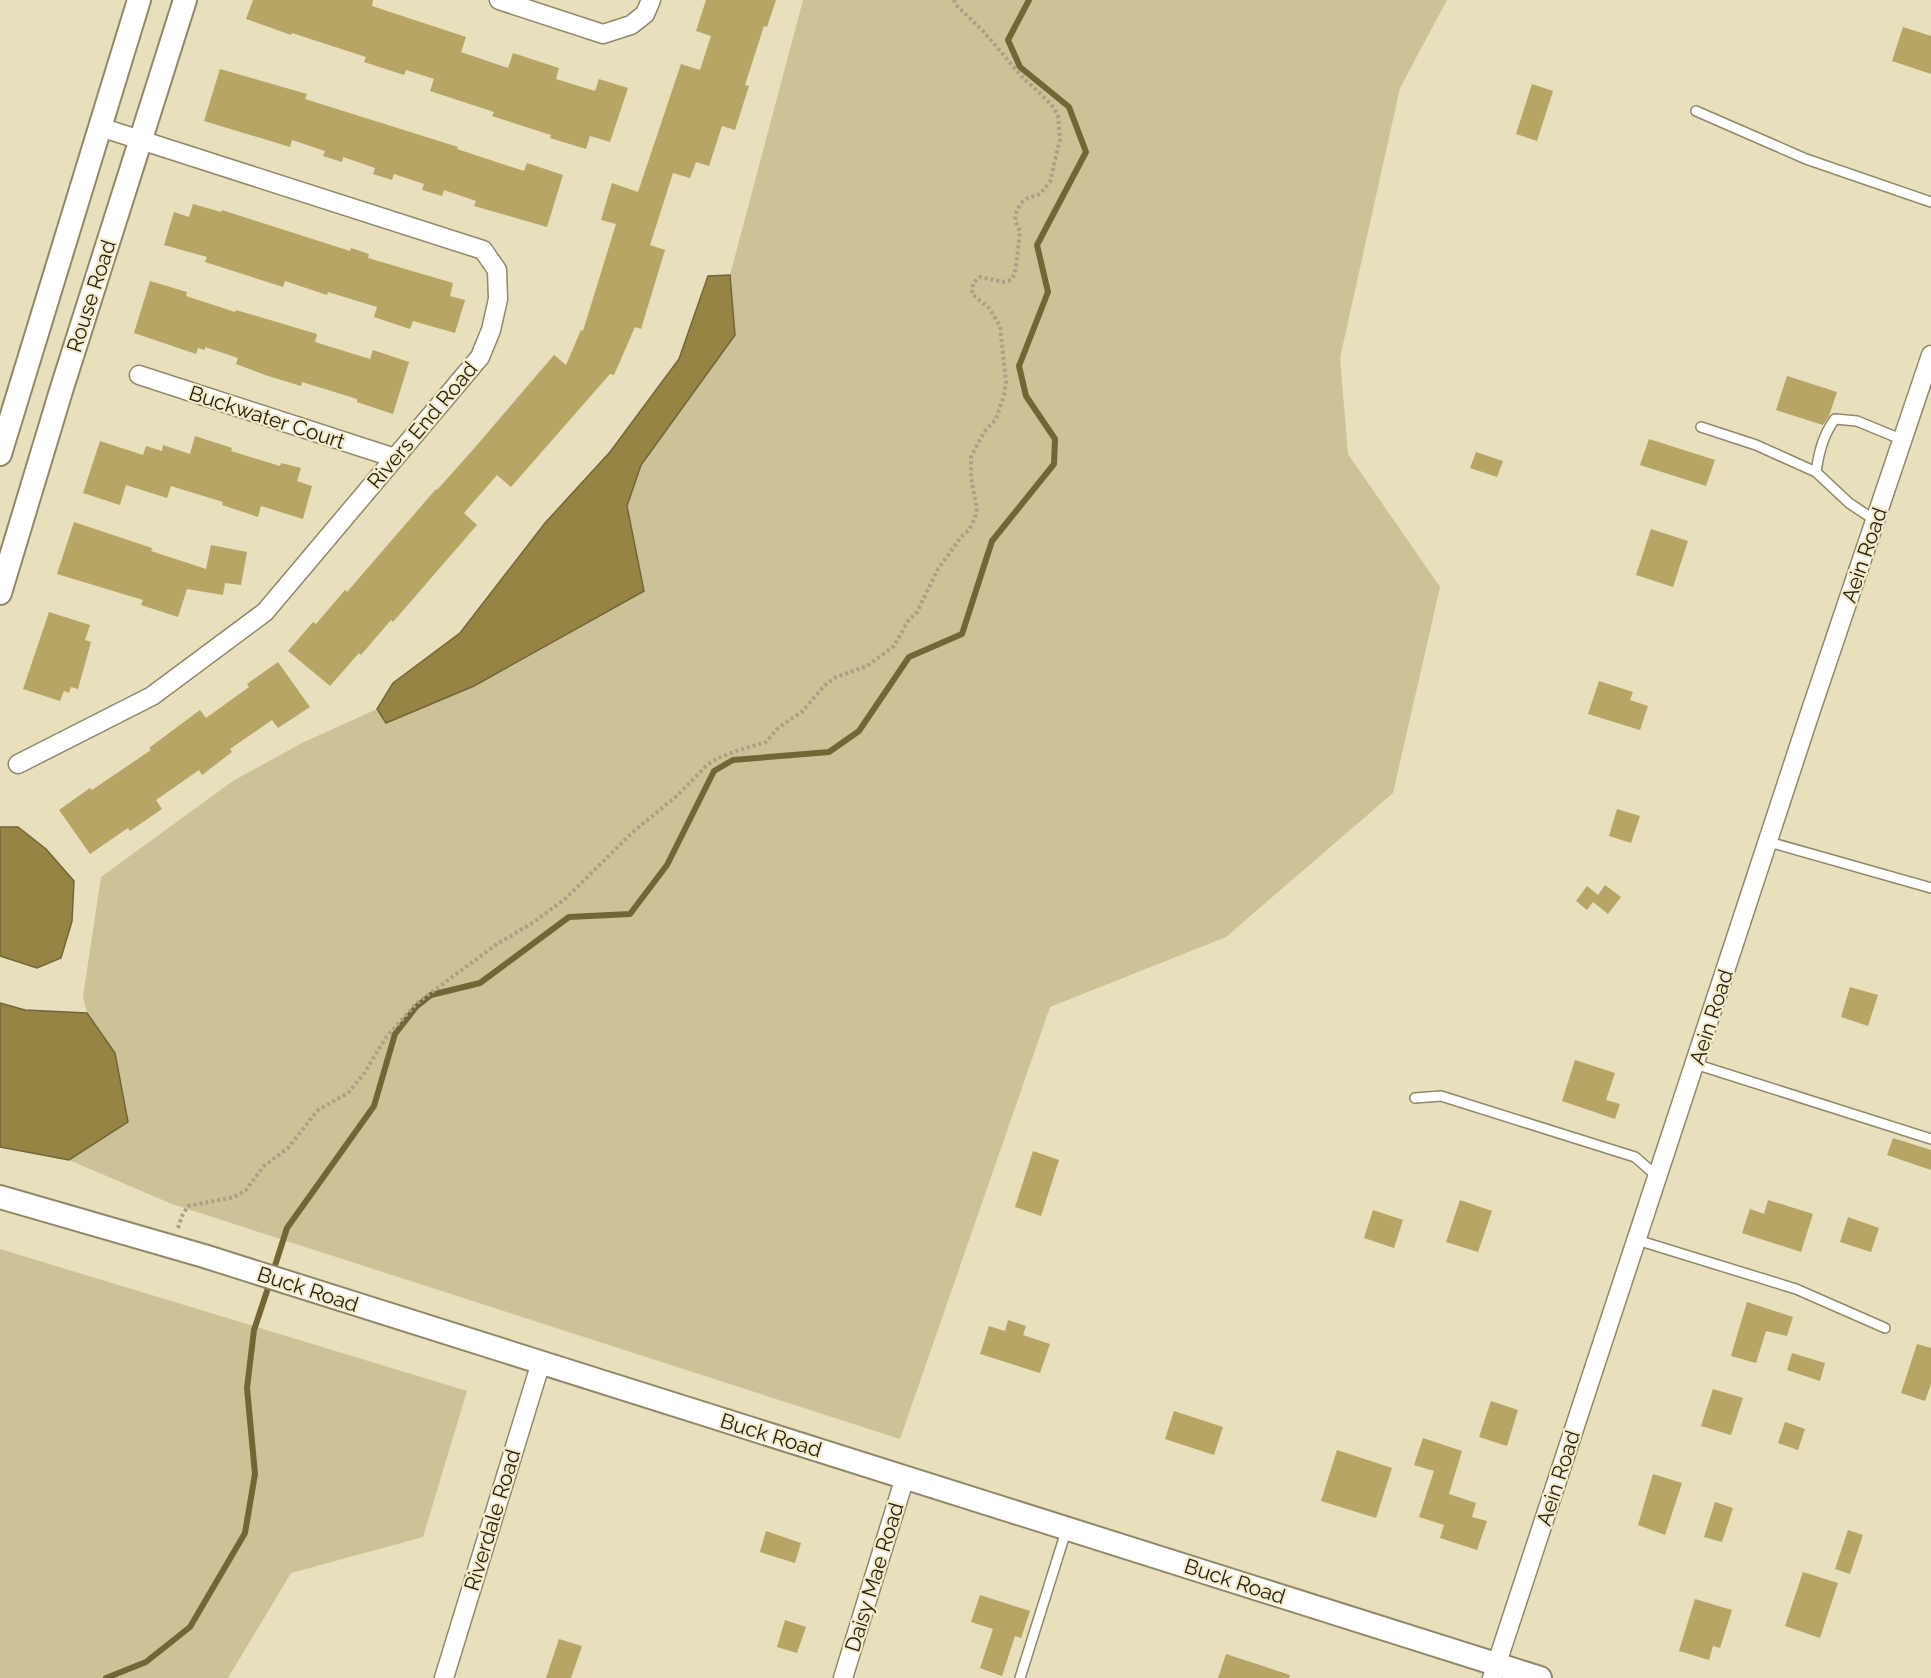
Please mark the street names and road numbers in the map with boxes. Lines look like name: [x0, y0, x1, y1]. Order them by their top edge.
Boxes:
street label: Rouse Road: [61, 237, 121, 355]
street label: Rivers End Road: [362, 356, 482, 494]
street label: Buckwater Court: [186, 380, 348, 454]
street label: Aein Road: [1836, 504, 1892, 606]
street label: Aein Road: [1684, 966, 1738, 1068]
street label: Buck Road: [254, 1261, 362, 1317]
street label: Buck Road: [717, 1408, 825, 1462]
street label: Aein Road: [1531, 1427, 1585, 1529]
street label: Riverdale Road: [459, 1446, 525, 1594]
street label: Daisy Mae Road: [839, 1499, 909, 1655]
street label: Buck Road: [1181, 1553, 1289, 1609]

